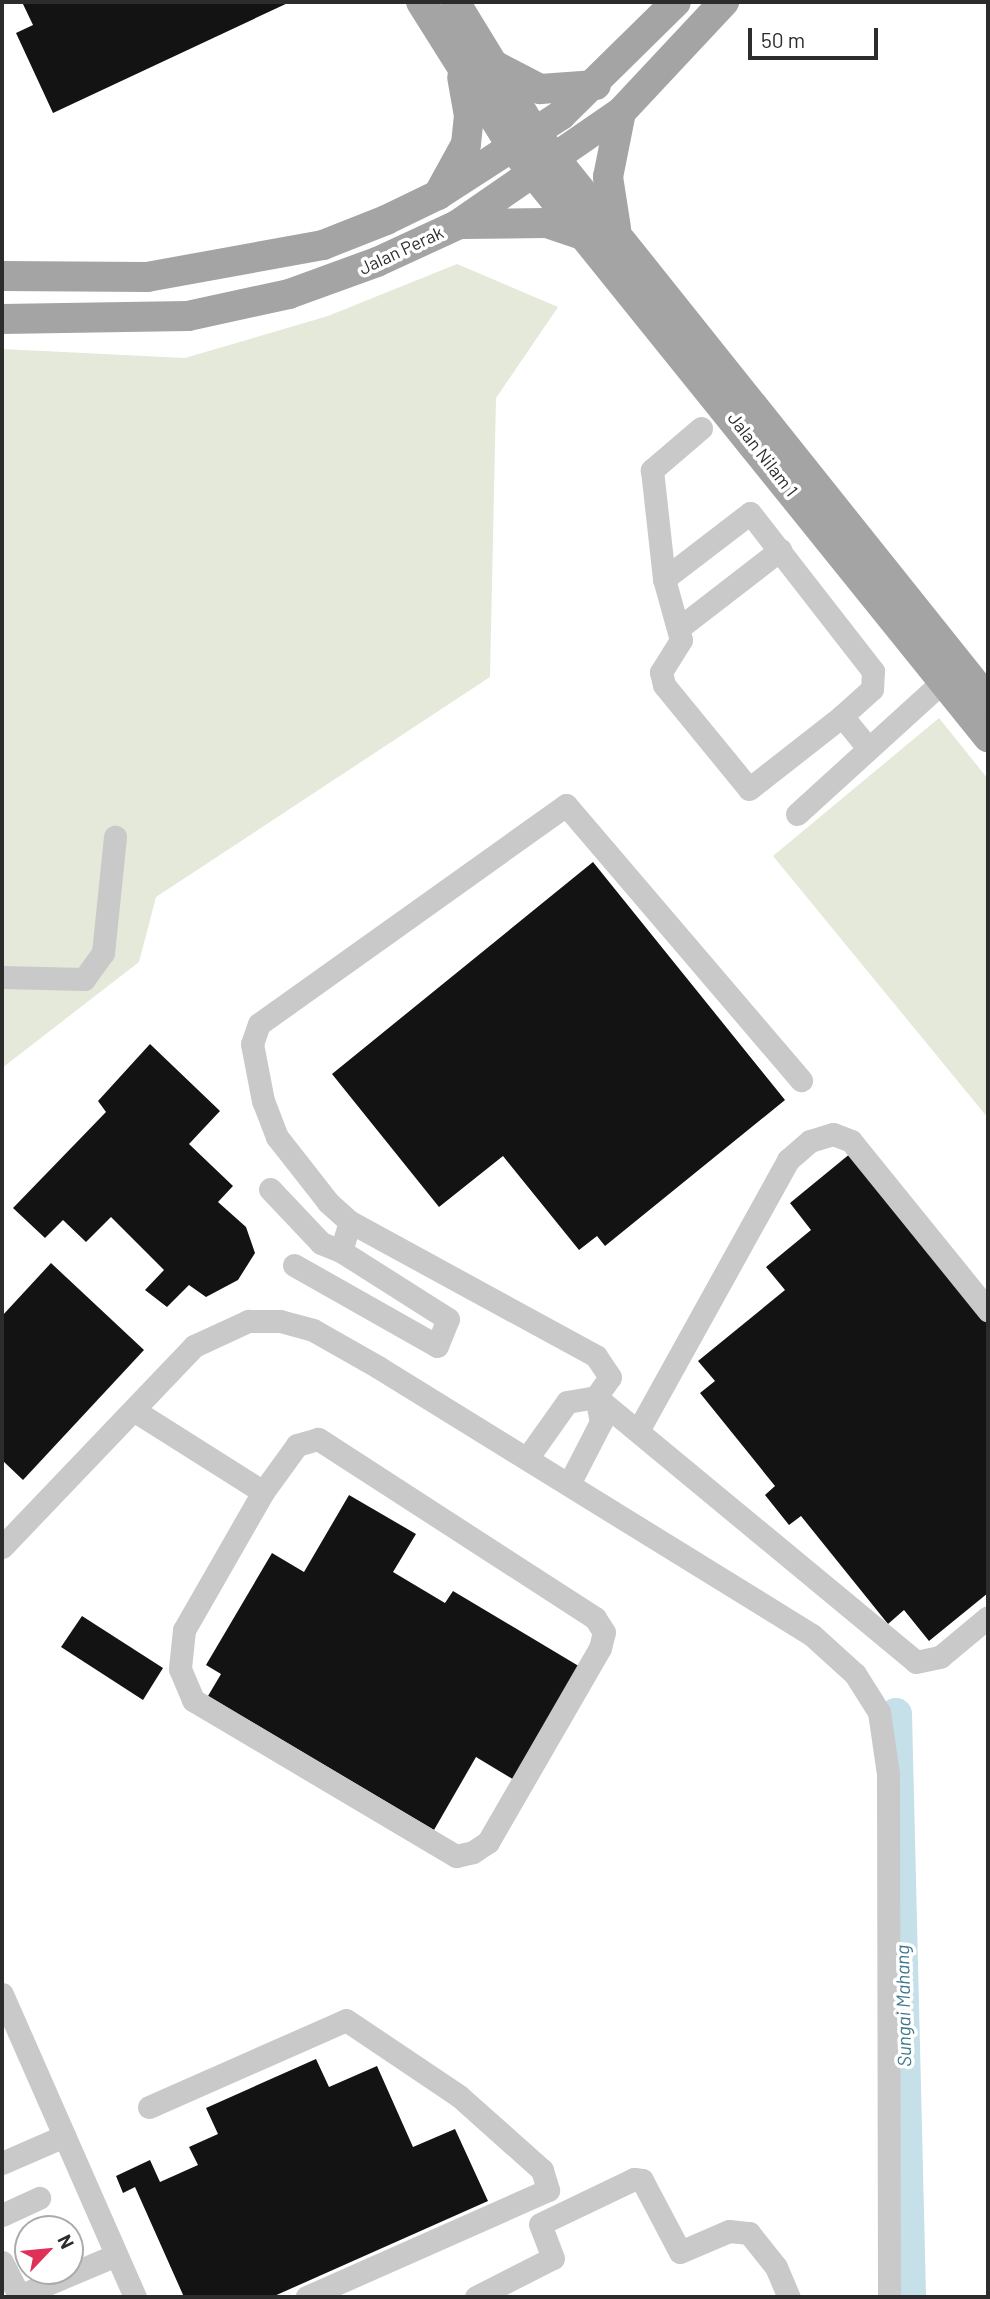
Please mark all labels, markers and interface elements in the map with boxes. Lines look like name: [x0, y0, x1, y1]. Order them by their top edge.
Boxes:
scale bar: [752, 14, 881, 58]
text: 50 m: [761, 27, 805, 52]
street label: Jalan Perak: [355, 221, 447, 279]
street label: Jalan Nilam 1: [723, 408, 803, 500]
water label: Sungai Mahang: [891, 1945, 915, 2067]
north arrow: [14, 2215, 84, 2285]
text: N: [53, 2231, 80, 2252]

